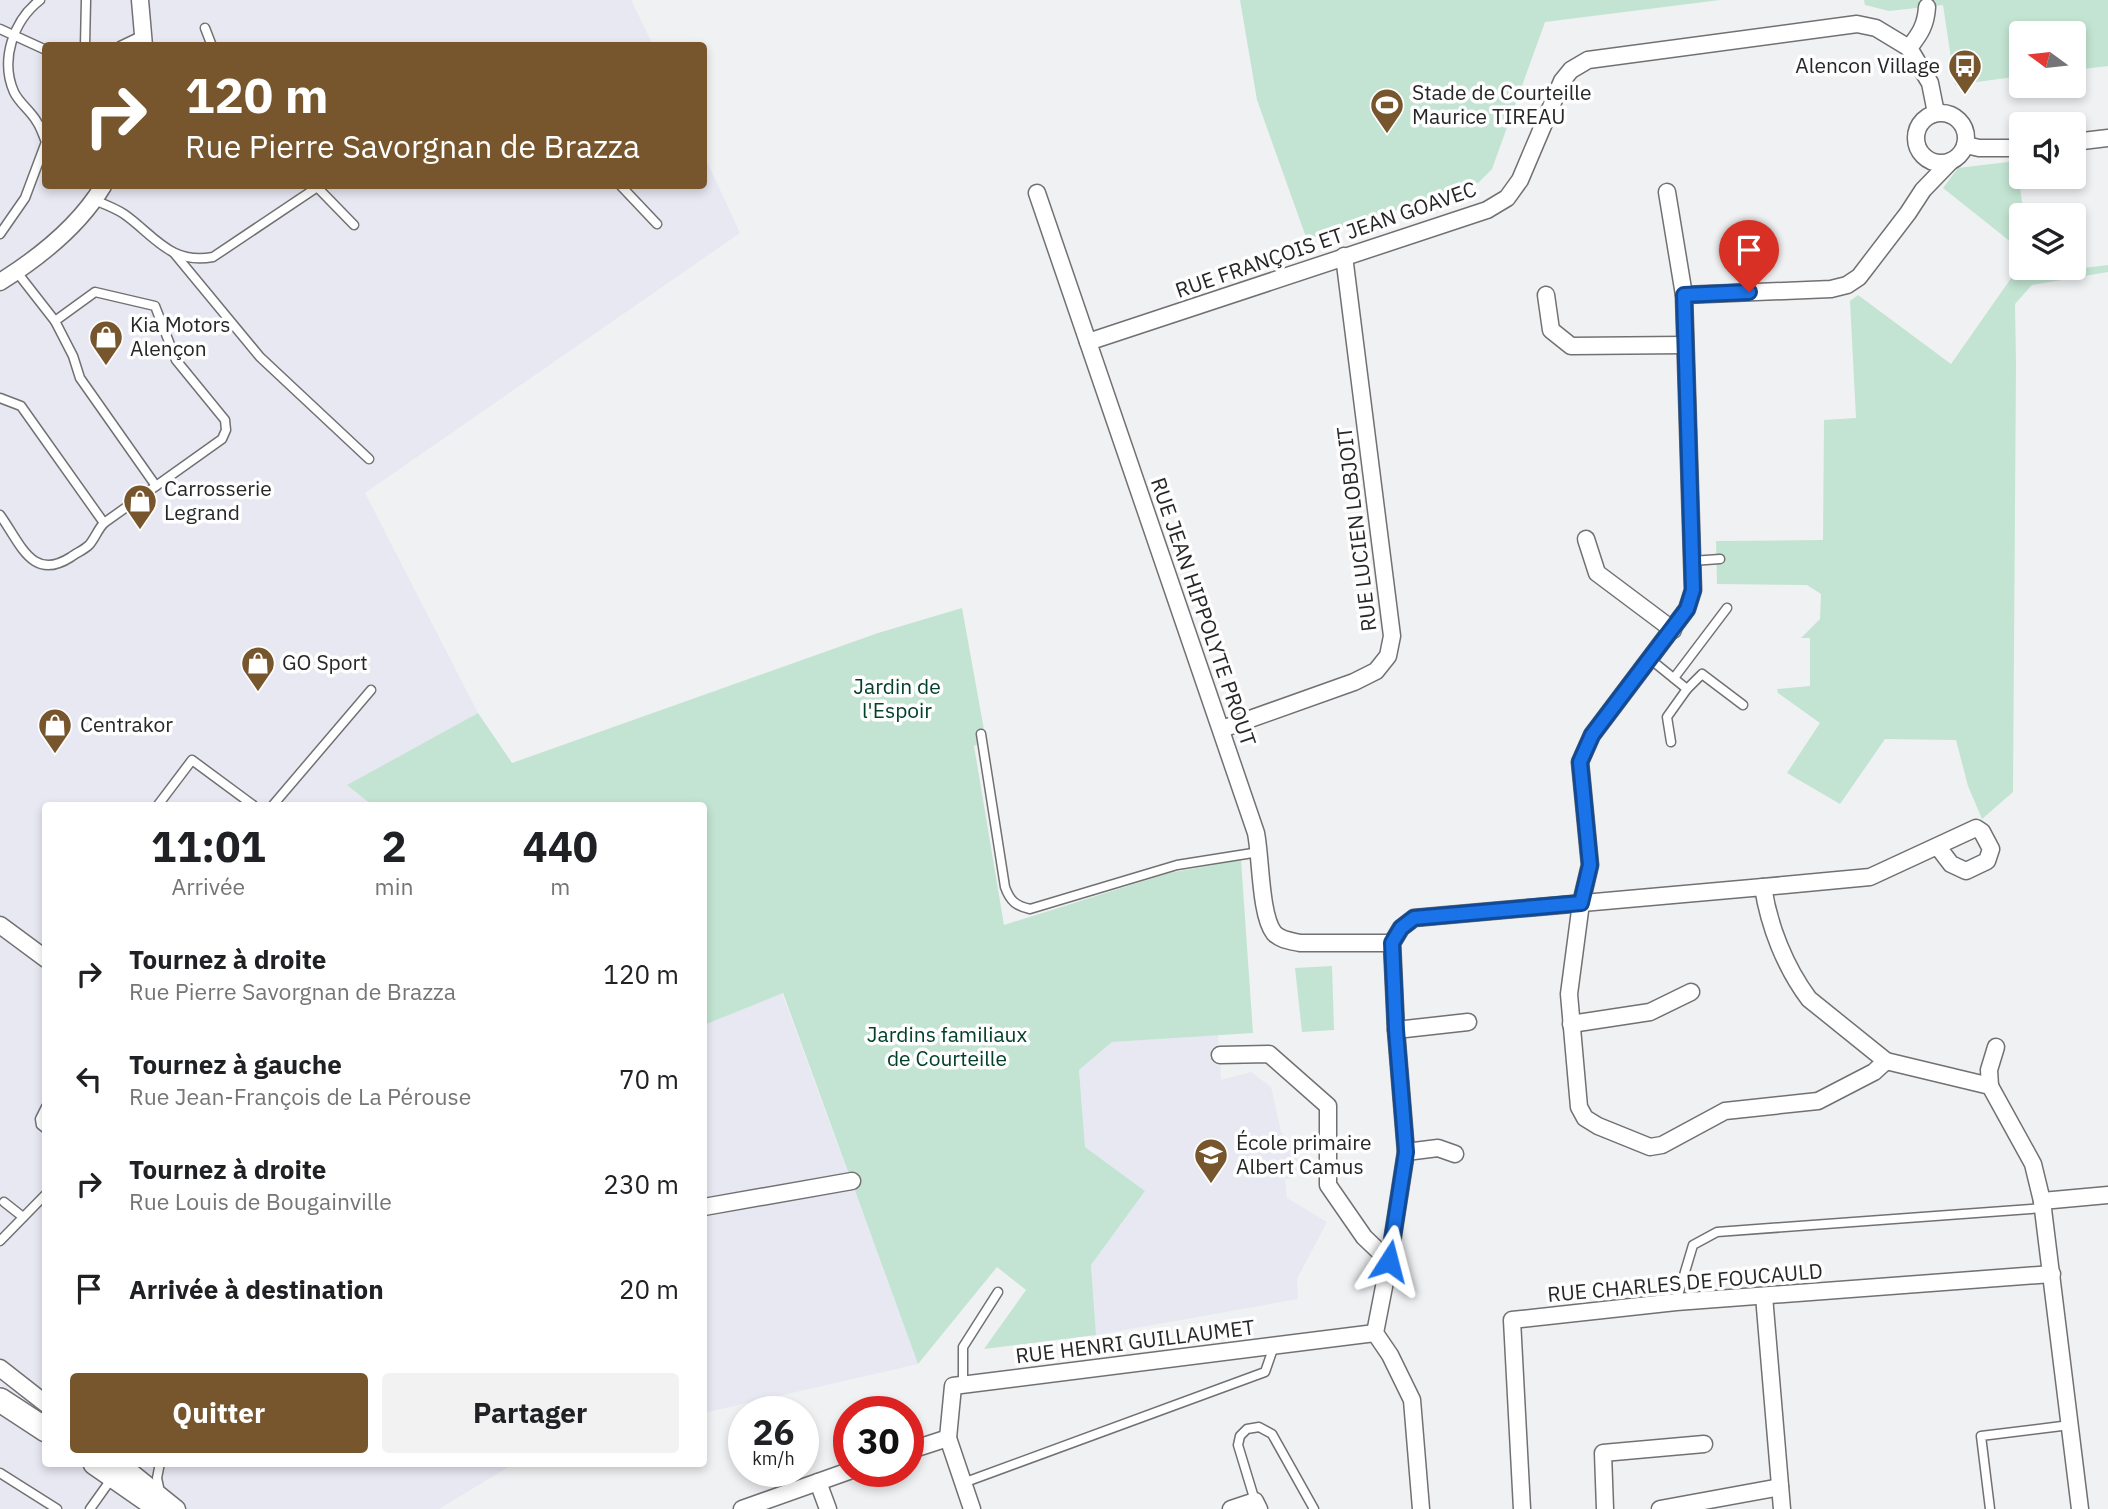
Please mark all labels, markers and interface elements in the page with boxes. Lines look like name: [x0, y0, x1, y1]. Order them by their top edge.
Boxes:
north arrow: [2009, 21, 2086, 98]
map controls: [2009, 21, 2086, 280]
bus stop icon: Alencon Village: [1946, 47, 1984, 96]
place label: Alencon Village: [1795, 51, 1940, 79]
text: 120 m: [185, 63, 329, 126]
icon: right: [70, 70, 161, 161]
place label: Stade de Courteille Maurice TIREAU: [1412, 78, 1592, 130]
sports icon: Stade de Courteille Maurice TIREAU: [1368, 86, 1406, 135]
button: sound: [2009, 112, 2086, 189]
text: Rue Pierre Savorgnan de Brazza: [185, 125, 640, 167]
street label: RUE FRANÇOIS ET JEAN GOAVEC: [1171, 174, 1480, 304]
button: layers: [2009, 203, 2086, 280]
pin: [1719, 220, 1779, 292]
icon: arrive: [1730, 231, 1768, 269]
place label: Kia Motors Alençon: [130, 310, 231, 362]
shop icon: Kia Motors Alençon: [87, 318, 125, 367]
street label: RUE LUCIEN LOBJOIT: [1330, 425, 1382, 633]
place label: Carrosserie Legrand: [164, 474, 272, 526]
street label: RUE JEAN HIPPOLYTE PROUT: [1145, 474, 1263, 750]
shop icon: Carrosserie Legrand: [121, 482, 159, 531]
shop icon: GO Sport: [239, 644, 277, 693]
place label: GO Sport: [282, 648, 368, 676]
park label: Jardin de l'Espoir: [853, 672, 941, 724]
shop icon: Centrakor: [36, 706, 74, 755]
place label: Centrakor: [80, 710, 173, 738]
text: 11:01: [151, 819, 266, 874]
text: 2: [381, 819, 407, 874]
text: 440: [522, 819, 598, 874]
text: Arrivée: [171, 871, 245, 901]
text: min: [375, 871, 413, 901]
text: m: [550, 871, 570, 901]
text: Tournez à droite: [129, 942, 326, 976]
icon: right: [70, 955, 108, 993]
text: 120 m: [603, 957, 679, 991]
text: Rue Pierre Savorgnan de Brazza: [129, 976, 456, 1006]
park label: Jardins familiaux de Courteille: [867, 1020, 1028, 1072]
text: Tournez à gauche: [129, 1047, 342, 1081]
icon: left: [70, 1060, 108, 1098]
text: 70 m: [619, 1062, 679, 1096]
text: Rue Jean-François de La Pérouse: [129, 1081, 471, 1111]
place label: École primaire Albert Camus: [1236, 1128, 1372, 1180]
school or university icon: École primaire Albert Camus: [1192, 1136, 1230, 1185]
text: Tournez à droite: [129, 1152, 326, 1186]
icon: right: [70, 1165, 108, 1203]
text: 230 m: [603, 1167, 679, 1201]
text: Rue Louis de Bougainville: [129, 1186, 392, 1216]
position arrow: [1352, 1224, 1426, 1298]
street label: RUE CHARLES DE FOUCAULD: [1546, 1256, 1824, 1308]
icon: arrive: [70, 1270, 108, 1308]
text: Arrivée à destination: [129, 1272, 384, 1306]
text: 20 m: [619, 1272, 679, 1306]
street label: RUE HENRI GUILLAUMET: [1014, 1312, 1256, 1370]
button: Quitter: [70, 1373, 368, 1453]
button: Partager: [382, 1373, 679, 1453]
speed limit sign: 30: [833, 1396, 924, 1487]
text: 26: [752, 1409, 795, 1455]
text: km/h: [752, 1447, 795, 1470]

